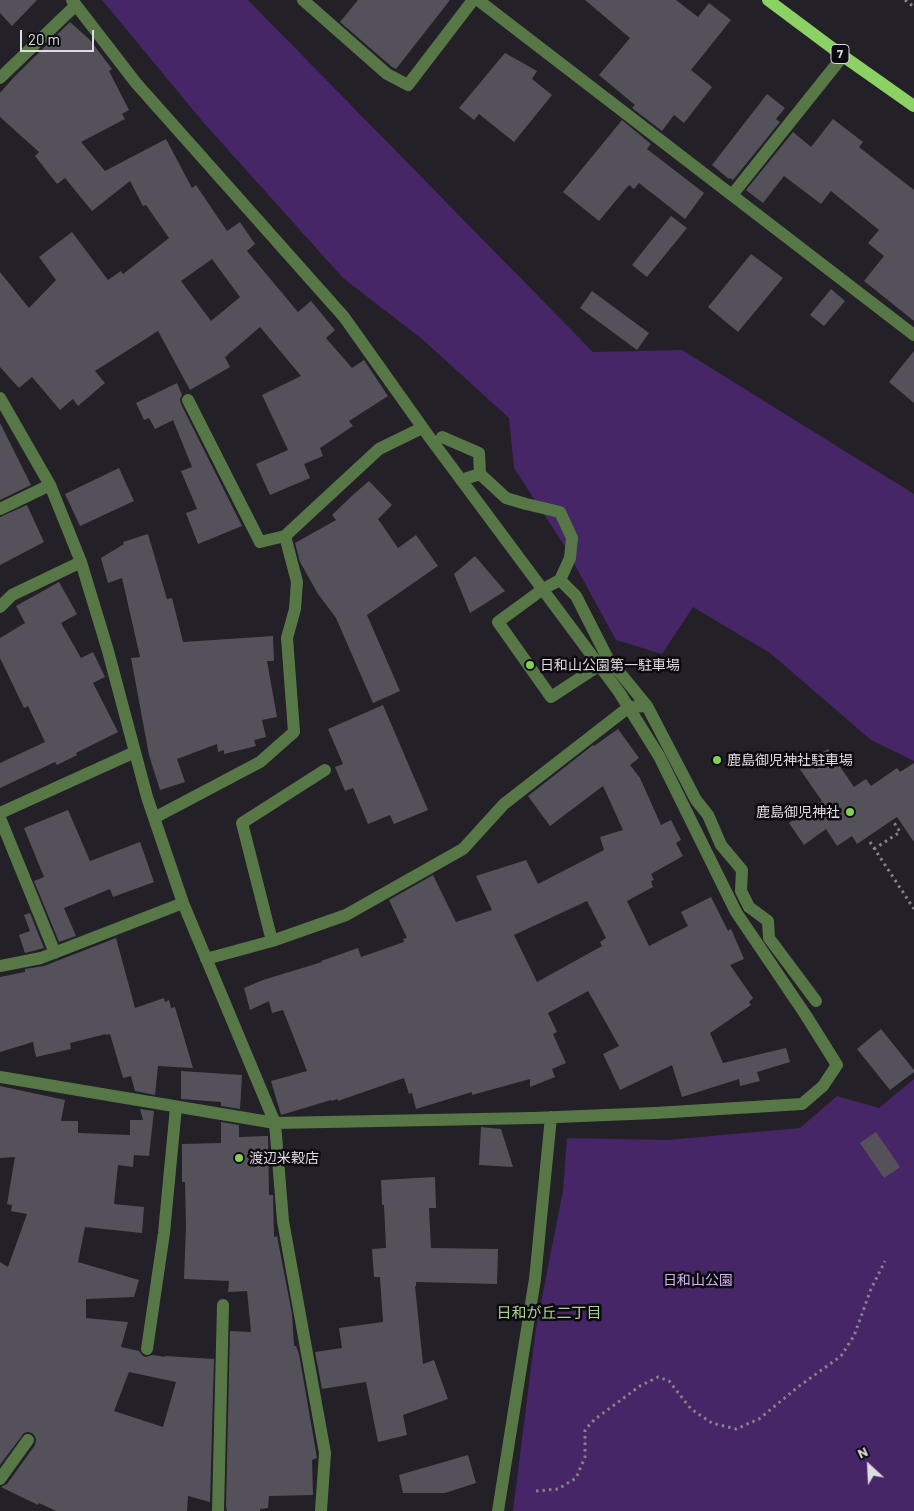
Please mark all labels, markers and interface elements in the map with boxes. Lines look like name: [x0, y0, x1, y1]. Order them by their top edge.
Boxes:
scale bar: [22, 20, 96, 52]
text: 20 m: [28, 30, 60, 48]
road number: 7: [831, 44, 849, 64]
place label: 日和山公園第一駐車場: [540, 657, 680, 673]
marker: 日和山公園第一駐車場: [524, 659, 536, 671]
place label: 鹿島御児神社駐車場: [727, 752, 853, 768]
marker: 鹿島御児神社駐車場: [711, 754, 723, 766]
place label: 鹿島御児神社: [756, 804, 840, 820]
marker: 鹿島御児神社: [844, 806, 856, 818]
place label: 渡辺米穀店: [249, 1150, 319, 1166]
marker: 渡辺米穀店: [233, 1152, 245, 1164]
park label: 日和山公園: [663, 1272, 733, 1288]
district label: 日和が丘二丁目: [497, 1304, 601, 1322]
north arrow: [844, 1441, 894, 1491]
text: N: [855, 1442, 870, 1462]

